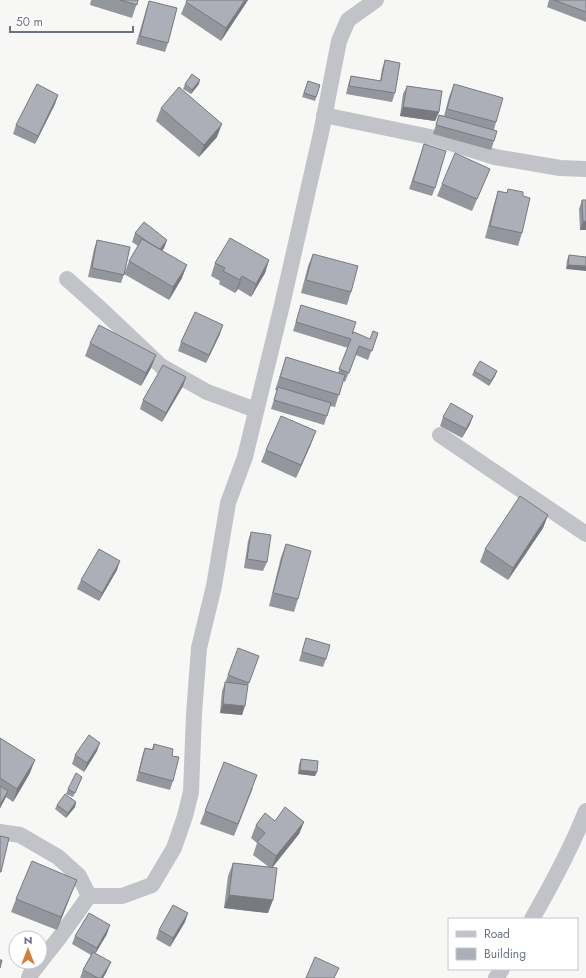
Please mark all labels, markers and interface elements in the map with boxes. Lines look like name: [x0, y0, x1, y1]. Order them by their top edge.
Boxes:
scale bar: [10, 8, 133, 34]
text: 50 m: [16, 13, 43, 31]
legend: [448, 918, 578, 970]
text: Road: [484, 925, 510, 943]
north arrow: [8, 930, 48, 970]
text: N: [24, 932, 32, 948]
text: Building: [484, 945, 526, 963]

